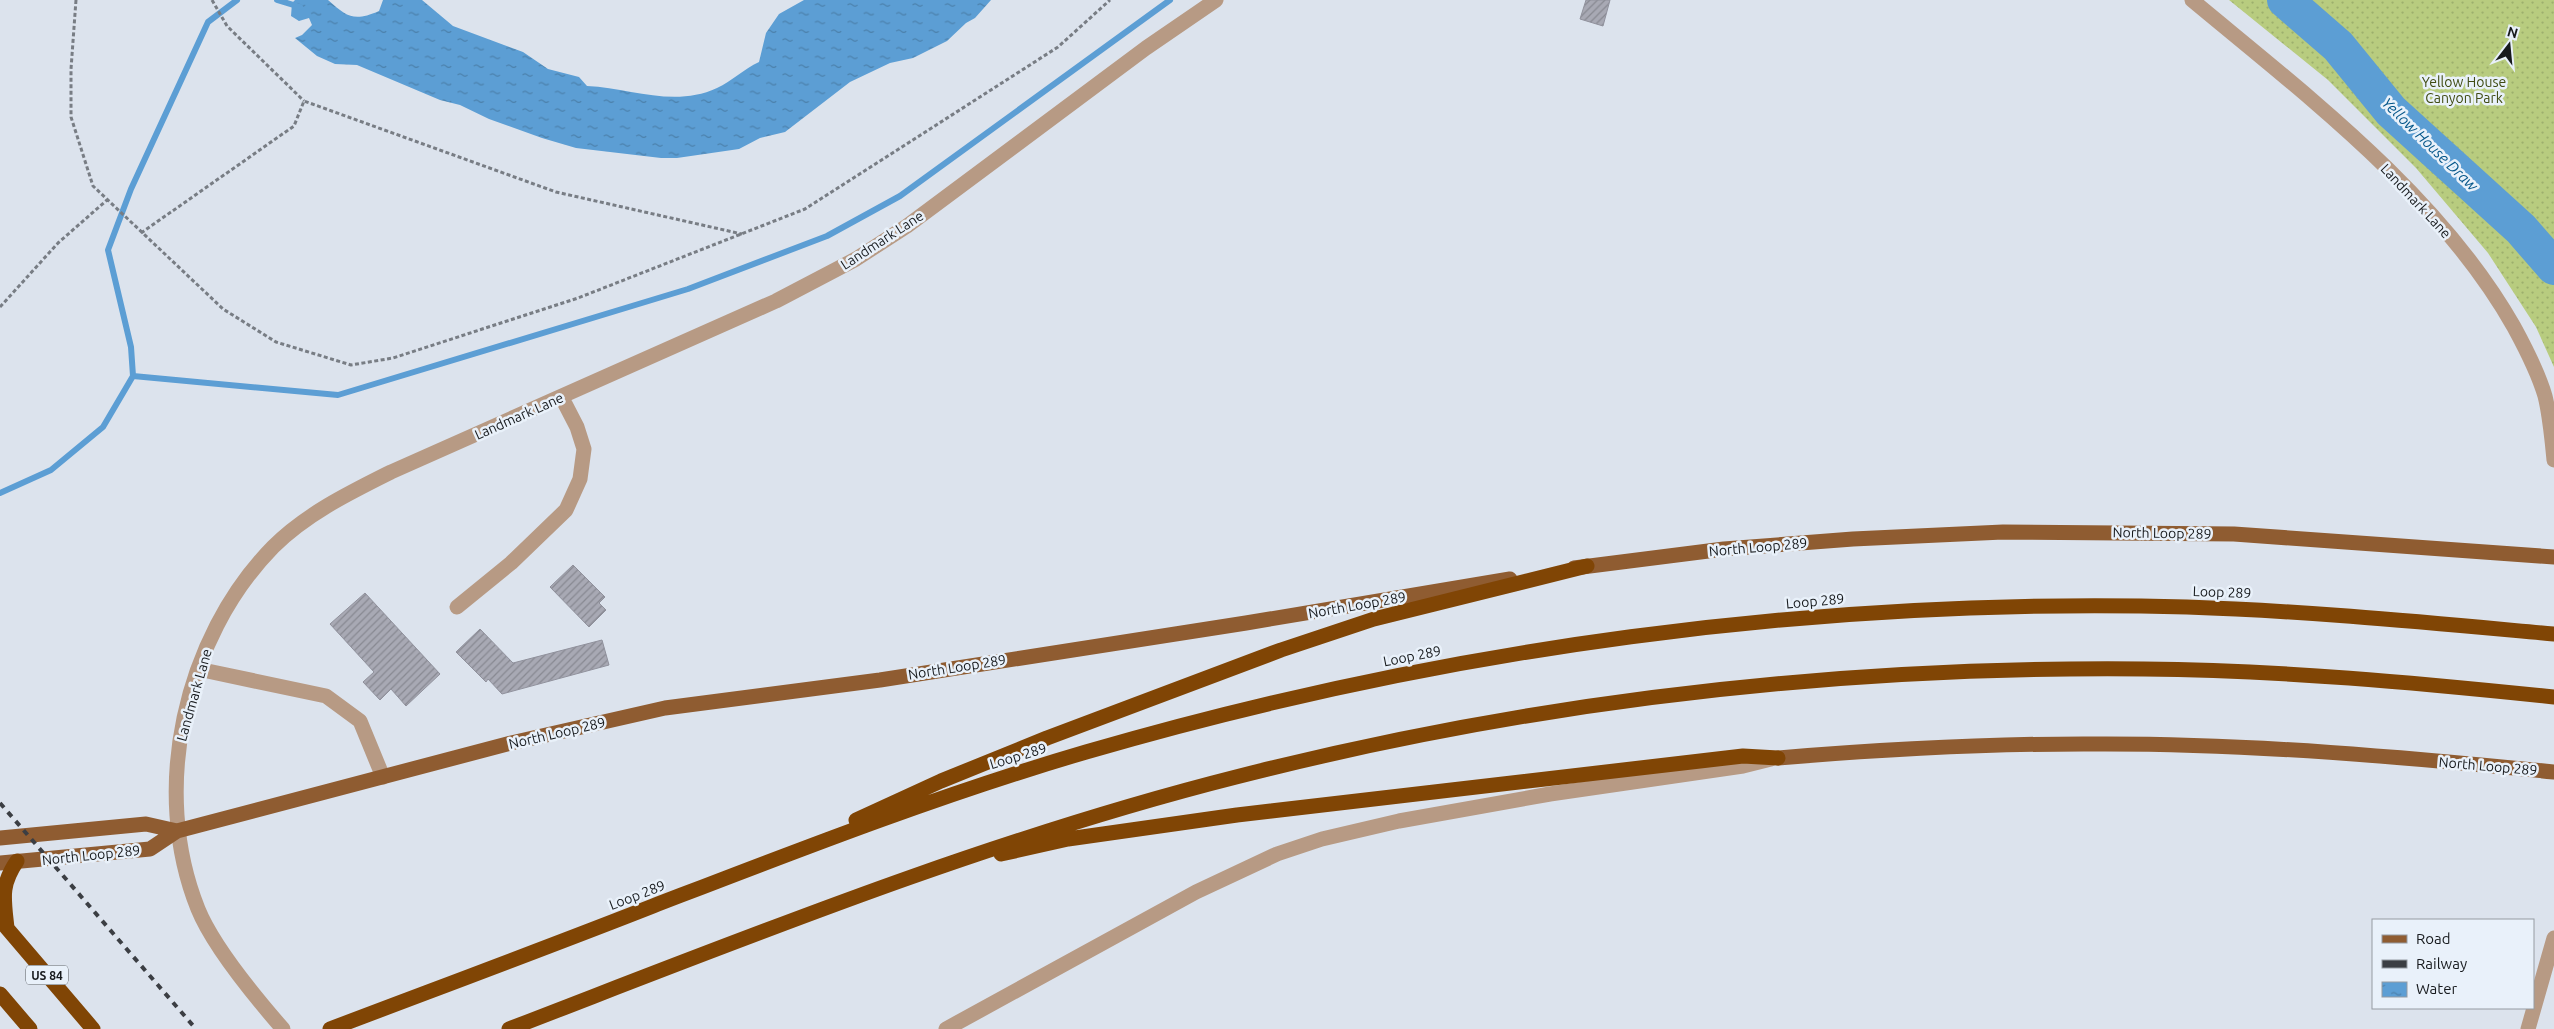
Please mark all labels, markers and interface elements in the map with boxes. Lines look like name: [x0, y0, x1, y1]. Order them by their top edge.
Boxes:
north arrow: [2484, 20, 2534, 70]
text: N: [2505, 23, 2520, 42]
park label: Yellow House Canyon Park: [2422, 74, 2506, 106]
water label: Yellow House Draw: [2379, 94, 2482, 195]
street label: Landmark Lane: [2378, 161, 2454, 241]
street label: Landmark Lane: [838, 207, 926, 273]
street label: Landmark Lane: [472, 389, 566, 443]
street label: North Loop 289: [2112, 524, 2212, 542]
street label: North Loop 289: [1708, 535, 1808, 559]
street label: Loop 289: [2192, 583, 2252, 601]
street label: North Loop 289: [1307, 589, 1407, 621]
street label: Loop 289: [1785, 590, 1845, 612]
street label: Loop 289: [1382, 643, 1442, 669]
street label: Landmark Lane: [173, 647, 215, 743]
street label: North Loop 289: [907, 651, 1007, 683]
street label: North Loop 289: [507, 714, 607, 752]
street label: Loop 289: [988, 740, 1048, 772]
street label: North Loop 289: [2438, 754, 2538, 778]
street label: North Loop 289: [41, 842, 141, 868]
street label: Loop 289: [607, 877, 667, 913]
legend: [2372, 919, 2534, 1009]
text: Road: [2416, 930, 2451, 947]
text: Railway: [2416, 955, 2467, 972]
road number: US 84: [26, 966, 68, 984]
text: Water: [2416, 980, 2457, 997]

